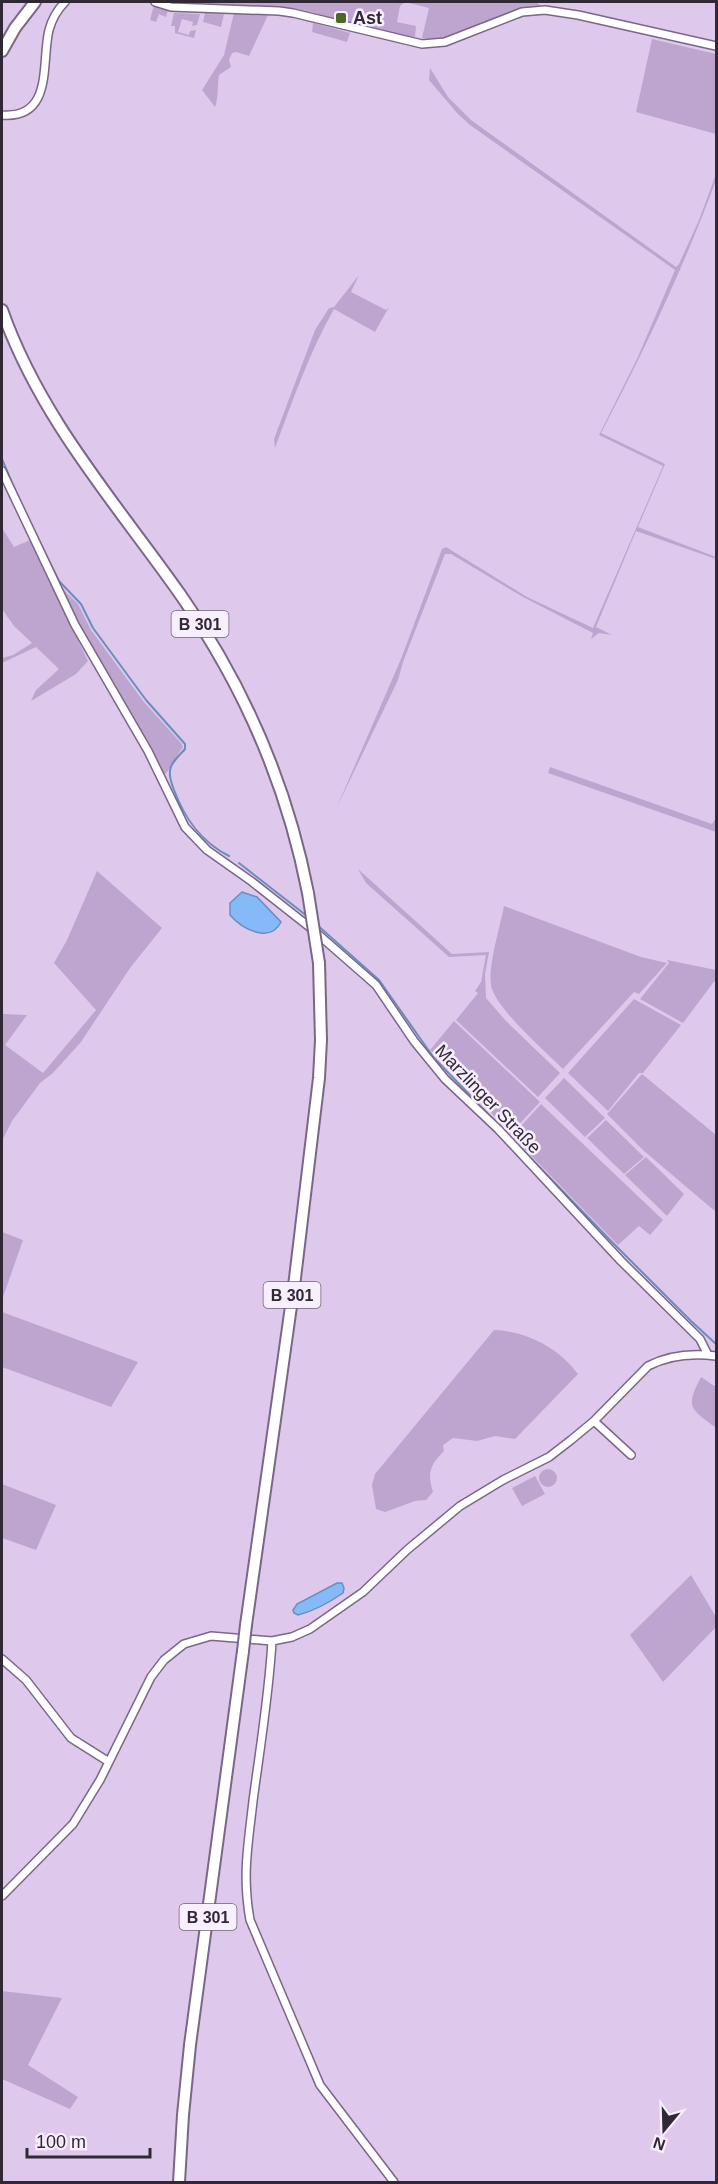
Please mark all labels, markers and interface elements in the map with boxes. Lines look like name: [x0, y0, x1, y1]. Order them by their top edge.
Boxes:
place label: Ast: [353, 8, 382, 28]
marker: Ast: [334, 11, 348, 25]
road number: B 301: [172, 611, 228, 637]
street label: Marzlinger Straße: [431, 1041, 545, 1157]
road number: B 301: [264, 1282, 320, 1308]
road number: B 301: [180, 1904, 236, 1930]
north arrow: [634, 2100, 694, 2160]
scale bar: [27, 2121, 150, 2159]
text: 100 m: [36, 2132, 86, 2152]
text: N: [651, 2134, 668, 2154]

